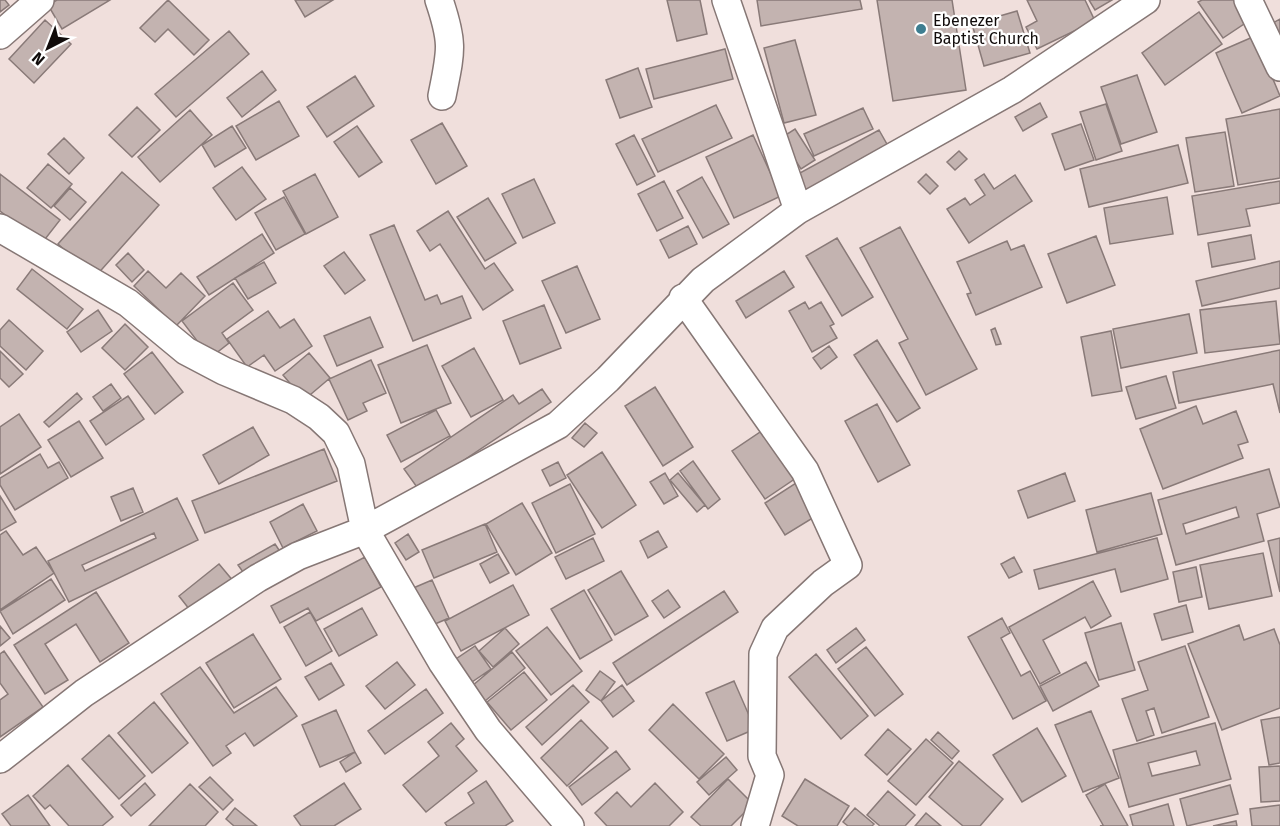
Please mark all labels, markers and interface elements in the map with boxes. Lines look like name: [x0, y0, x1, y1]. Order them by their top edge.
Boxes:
place label: Ebenezer Baptist Church: [933, 11, 1039, 48]
north arrow: [18, 18, 78, 78]
marker: Ebenezer Baptist Church: [914, 22, 928, 36]
text: N: [28, 48, 49, 69]

